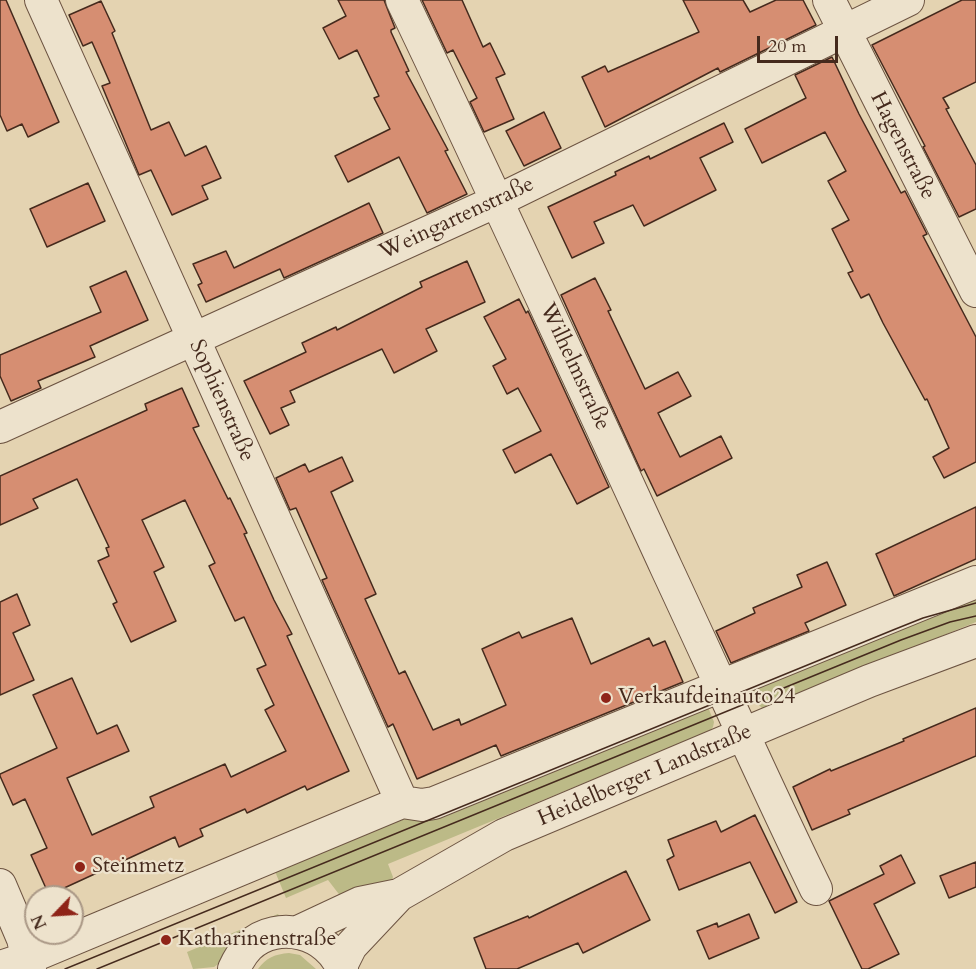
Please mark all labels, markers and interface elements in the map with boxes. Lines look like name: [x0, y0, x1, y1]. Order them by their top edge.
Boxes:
scale bar: [760, 24, 841, 62]
text: 20 m: [768, 34, 807, 59]
street label: Hagenstraße: [864, 88, 940, 204]
street label: Weingartenstraße: [376, 172, 538, 266]
street label: Wilhelmstraße: [533, 299, 615, 435]
street label: Sophienstraße: [182, 336, 260, 466]
place label: Verkaufdeinauto24: [618, 685, 796, 711]
marker: Verkaufdeinauto24: [599, 691, 613, 705]
street label: Heidelberger Landstraße: [534, 719, 756, 833]
place label: Steinmetz: [92, 854, 184, 880]
marker: Steinmetz: [73, 860, 87, 874]
north arrow: [24, 885, 84, 945]
text: N: [27, 911, 52, 933]
place label: Katharinenstraße: [178, 927, 337, 953]
marker: Katharinenstraße: [159, 933, 173, 947]

